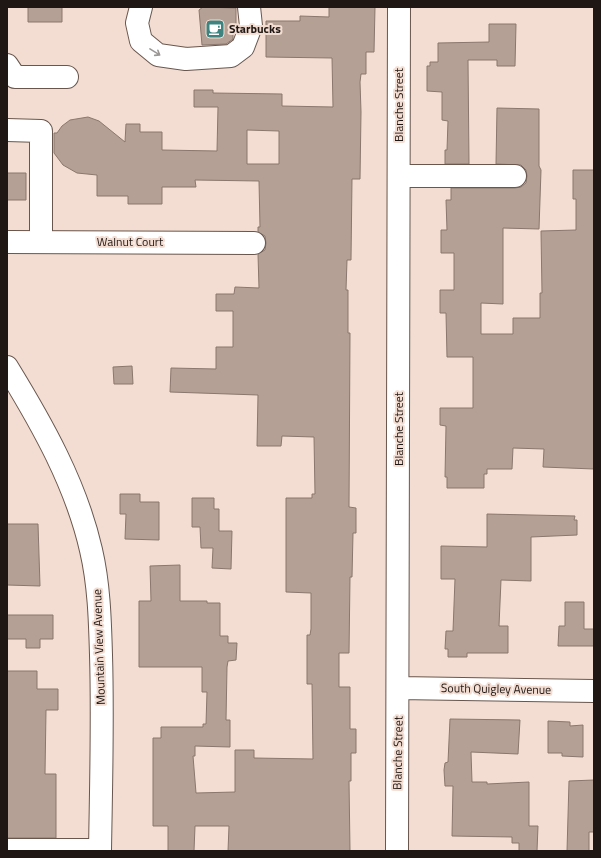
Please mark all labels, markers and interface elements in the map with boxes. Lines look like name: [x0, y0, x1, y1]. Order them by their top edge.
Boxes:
cafe icon: Starbucks: [204, 18, 226, 40]
place label: Starbucks: [229, 19, 281, 38]
one-way arrow: [149, 48, 161, 56]
street label: Blanche Street: [389, 67, 408, 142]
street label: Walnut Court: [97, 232, 164, 251]
street label: Blanche Street: [389, 391, 408, 466]
street label: Mountain View Avenue: [87, 589, 110, 705]
street label: South Quigley Avenue: [441, 678, 551, 699]
street label: Blanche Street: [387, 715, 408, 790]

